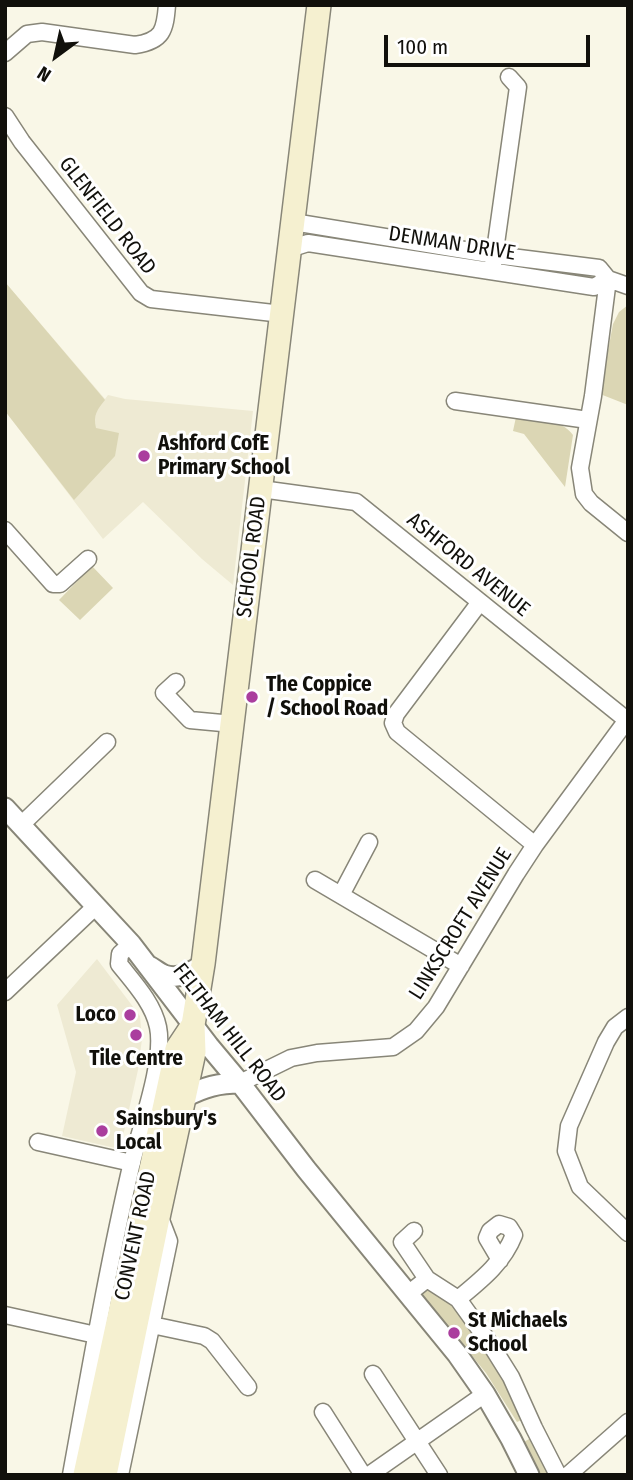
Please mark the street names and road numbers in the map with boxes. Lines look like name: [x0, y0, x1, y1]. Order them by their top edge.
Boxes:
street label: GLENFIELD ROAD: [53, 152, 161, 280]
street label: DENMAN DRIVE: [387, 222, 517, 266]
street label: SCHOOL ROAD: [232, 495, 272, 619]
street label: ASHFORD AVENUE: [401, 508, 535, 622]
street label: LINKSCROFT AVENUE: [404, 844, 518, 1004]
street label: FELTHAM HILL ROAD: [167, 959, 291, 1107]
street label: CONVENT ROAD: [110, 1169, 162, 1303]

